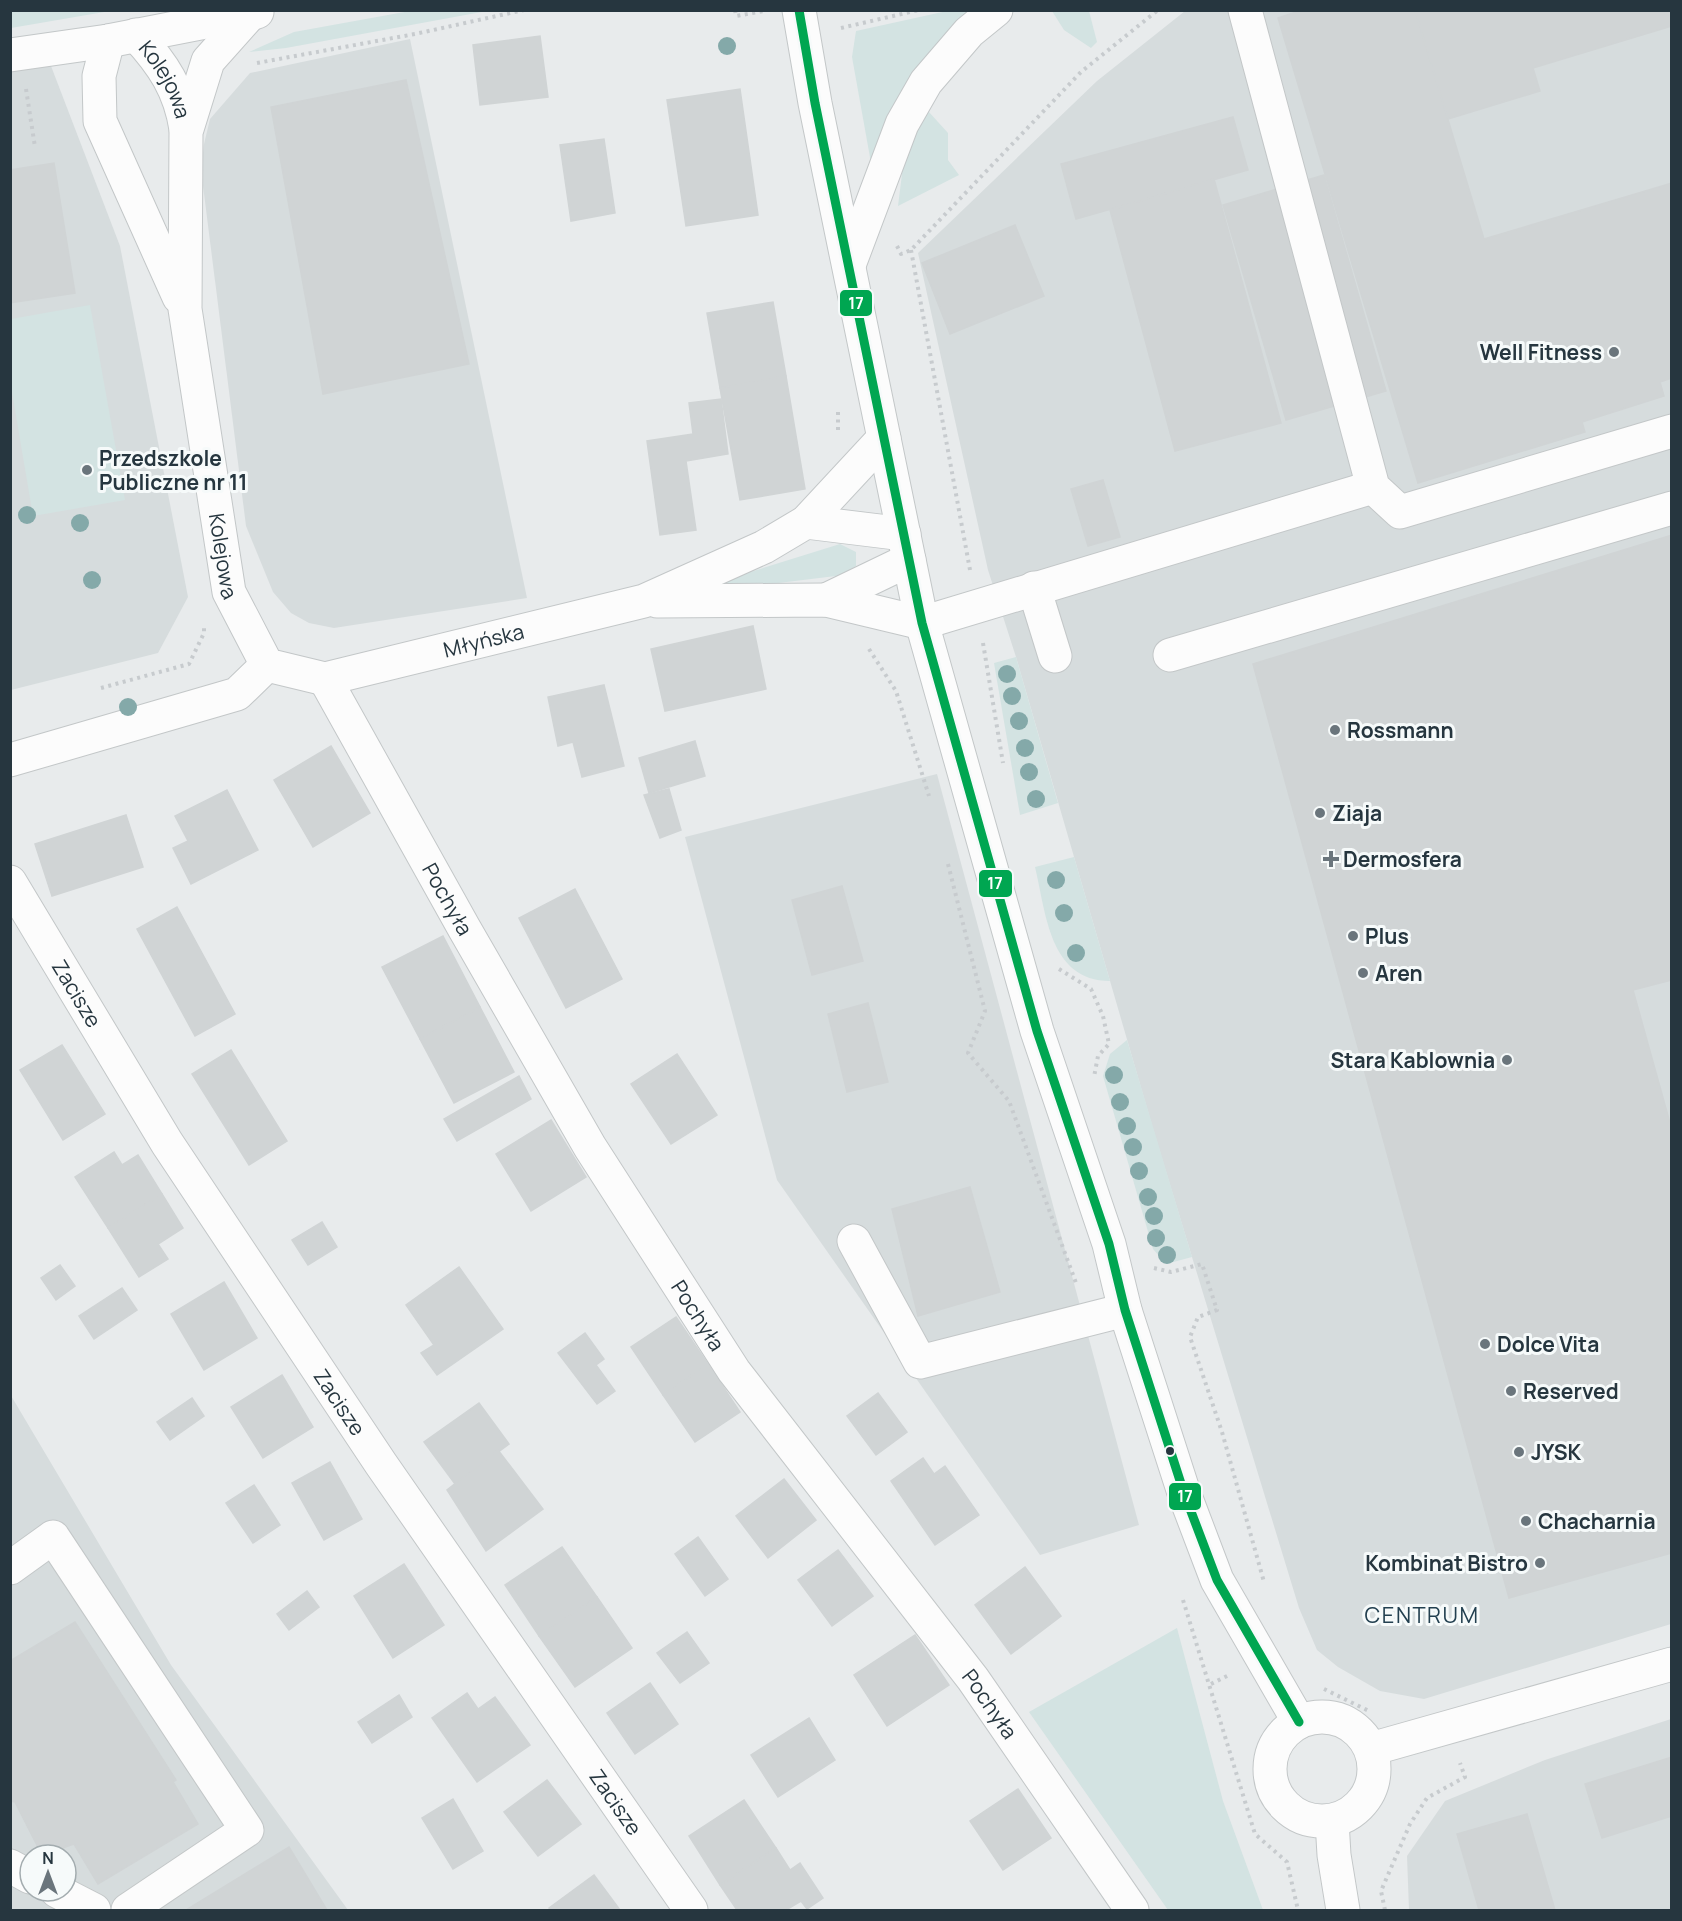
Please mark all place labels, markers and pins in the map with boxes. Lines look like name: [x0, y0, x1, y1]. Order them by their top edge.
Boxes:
place label: Well Fitness: [1480, 338, 1602, 366]
marker: Well Fitness: [1607, 345, 1621, 359]
place label: Przedszkole Publiczne nr 11: [99, 444, 247, 496]
marker: Przedszkole Publiczne nr 11: [80, 463, 94, 477]
place label: Rossmann: [1347, 716, 1454, 744]
marker: Rossmann: [1328, 723, 1342, 737]
place label: Ziaja: [1332, 799, 1382, 827]
marker: Ziaja: [1313, 806, 1327, 820]
place label: Dermosfera: [1343, 845, 1462, 873]
marker: Dermosfera: [1324, 852, 1338, 866]
place label: Plus: [1365, 922, 1409, 950]
marker: Plus: [1346, 929, 1360, 943]
place label: Aren: [1375, 959, 1423, 987]
marker: Aren: [1356, 966, 1370, 980]
place label: Stara Kablownia: [1331, 1046, 1495, 1074]
marker: Stara Kablownia: [1500, 1053, 1514, 1067]
place label: Dolce Vita: [1497, 1330, 1599, 1358]
marker: Dolce Vita: [1478, 1337, 1492, 1351]
place label: Reserved: [1523, 1377, 1619, 1405]
marker: Reserved: [1504, 1384, 1518, 1398]
place label: JYSK: [1531, 1438, 1582, 1466]
unlabelled marker: [1164, 1445, 1176, 1457]
marker: JYSK: [1512, 1445, 1526, 1459]
place label: Chacharnia: [1538, 1507, 1656, 1535]
marker: Chacharnia: [1519, 1514, 1533, 1528]
place label: Kombinat Bistro: [1365, 1549, 1528, 1577]
marker: Kombinat Bistro: [1533, 1556, 1547, 1570]

